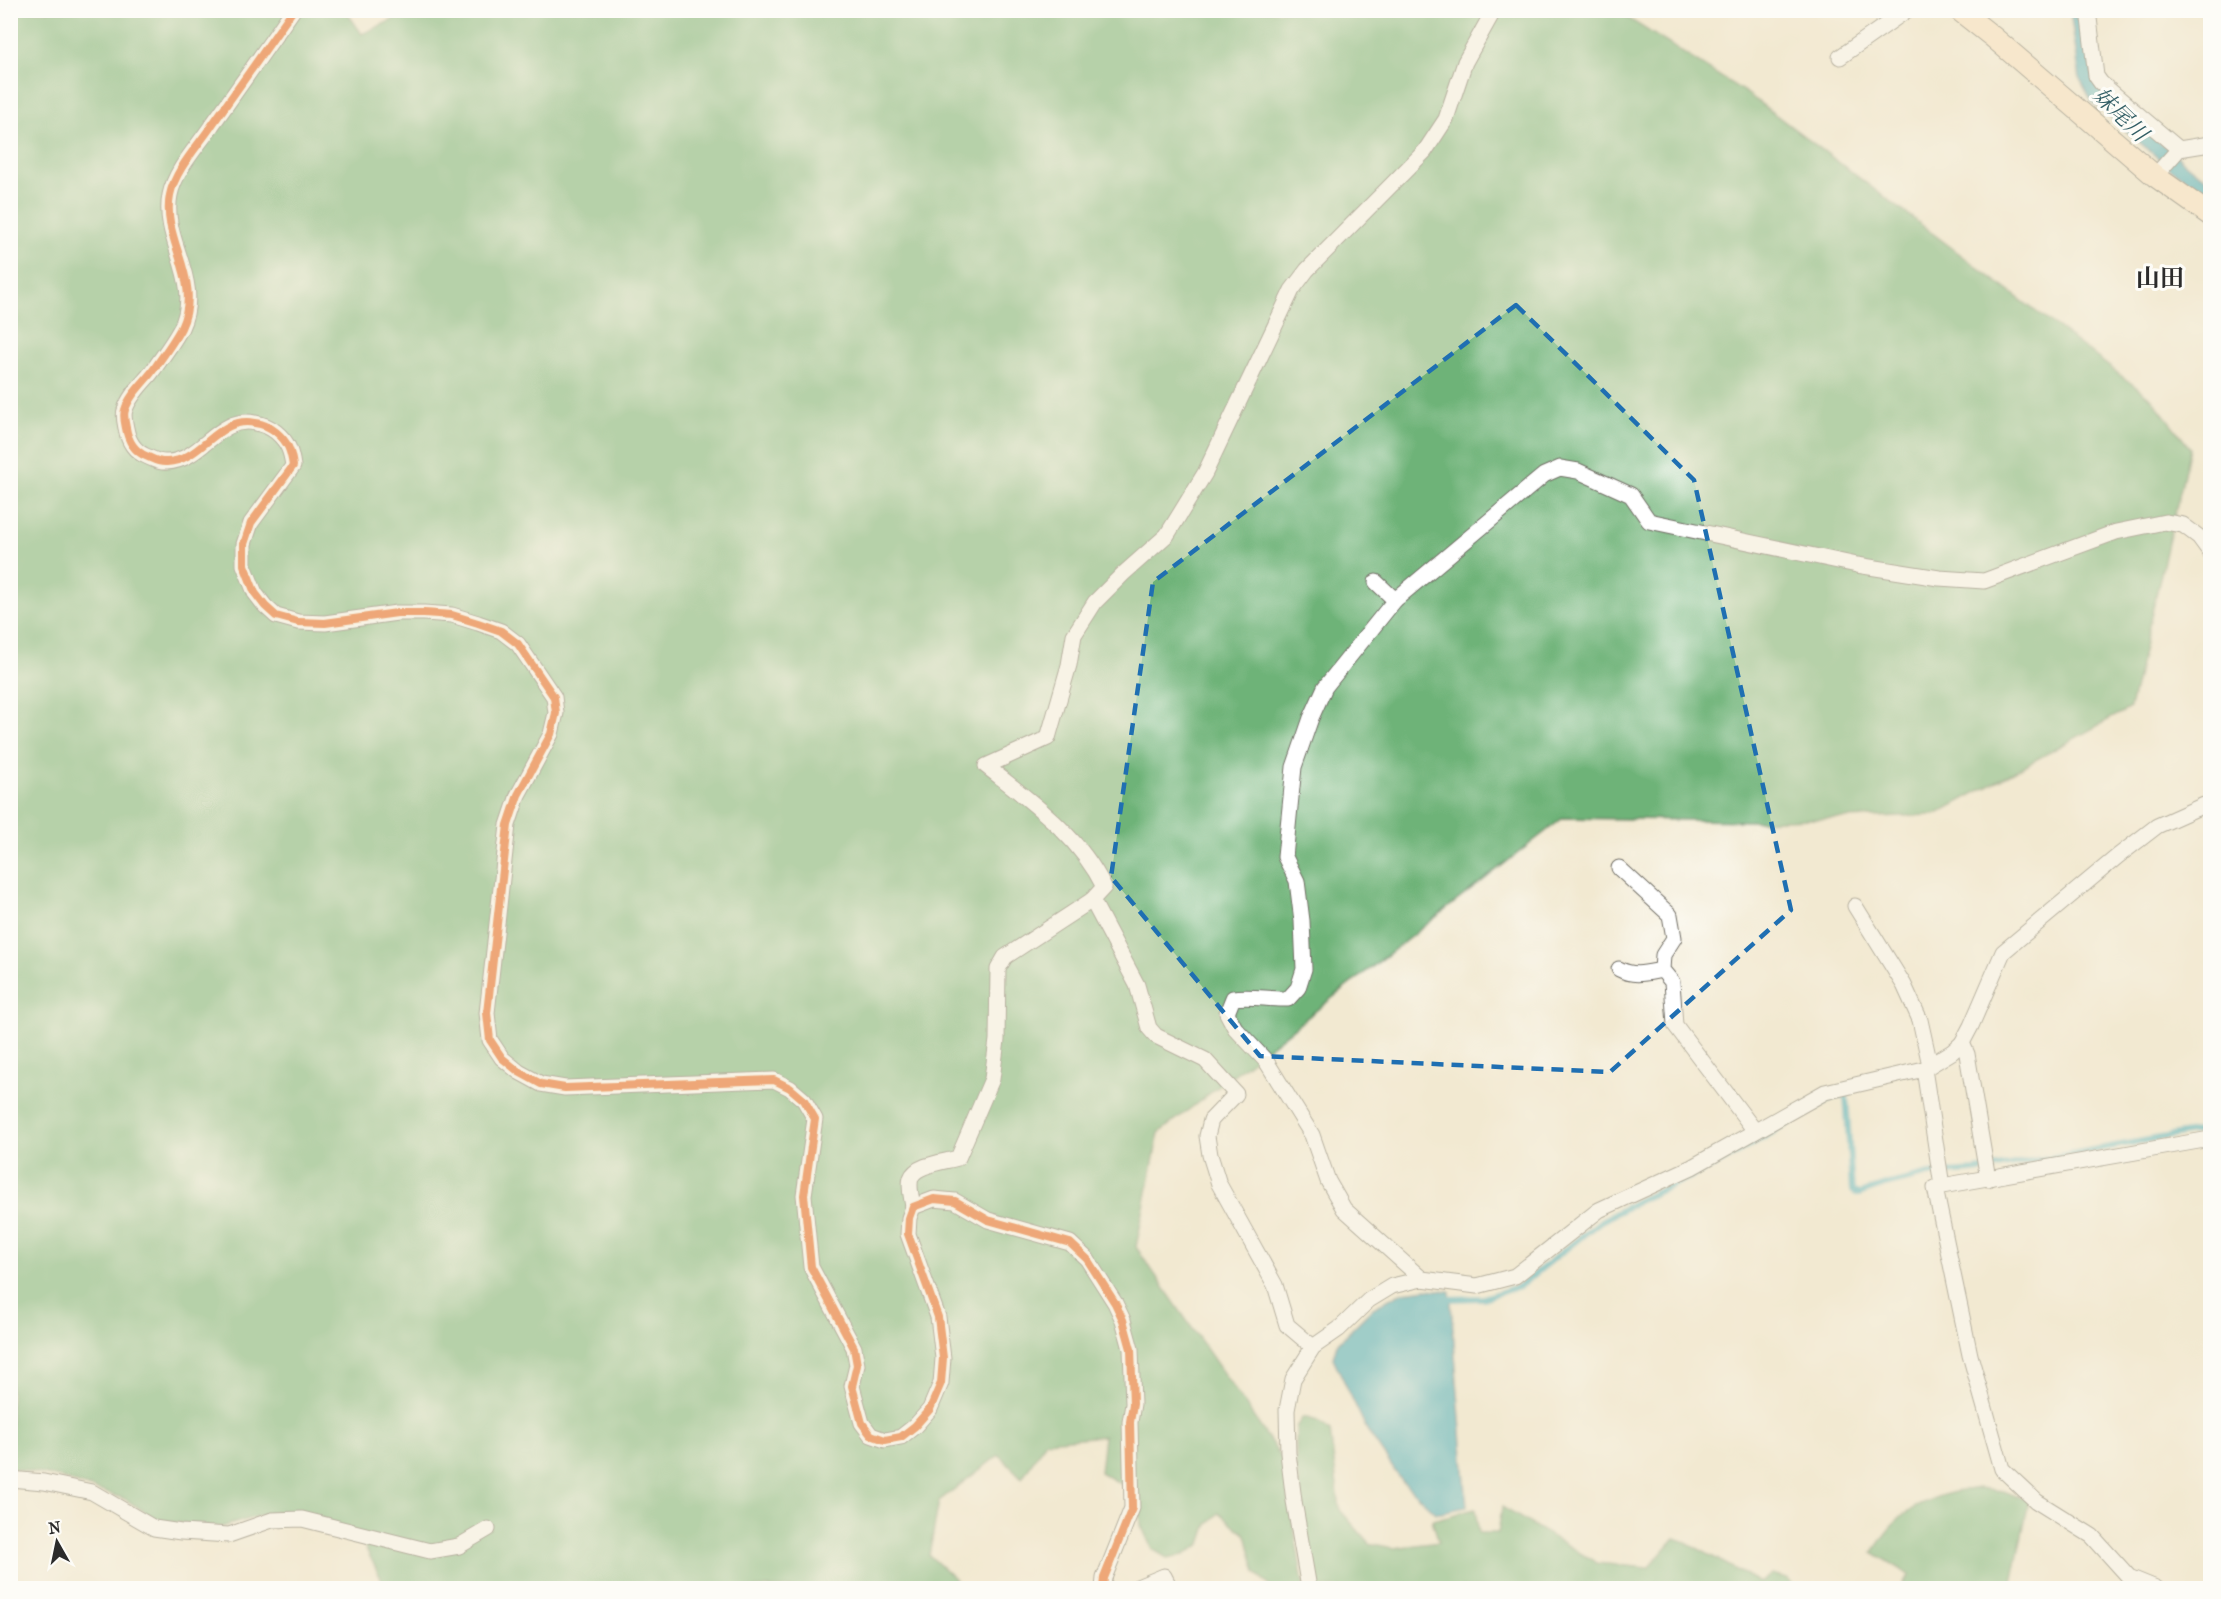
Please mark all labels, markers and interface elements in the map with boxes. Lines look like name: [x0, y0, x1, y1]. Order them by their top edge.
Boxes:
water label: 妹尾川: [2088, 82, 2155, 148]
district label: 山田: [2136, 264, 2184, 292]
north arrow: [27, 1512, 87, 1572]
text: N: [47, 1517, 63, 1538]

